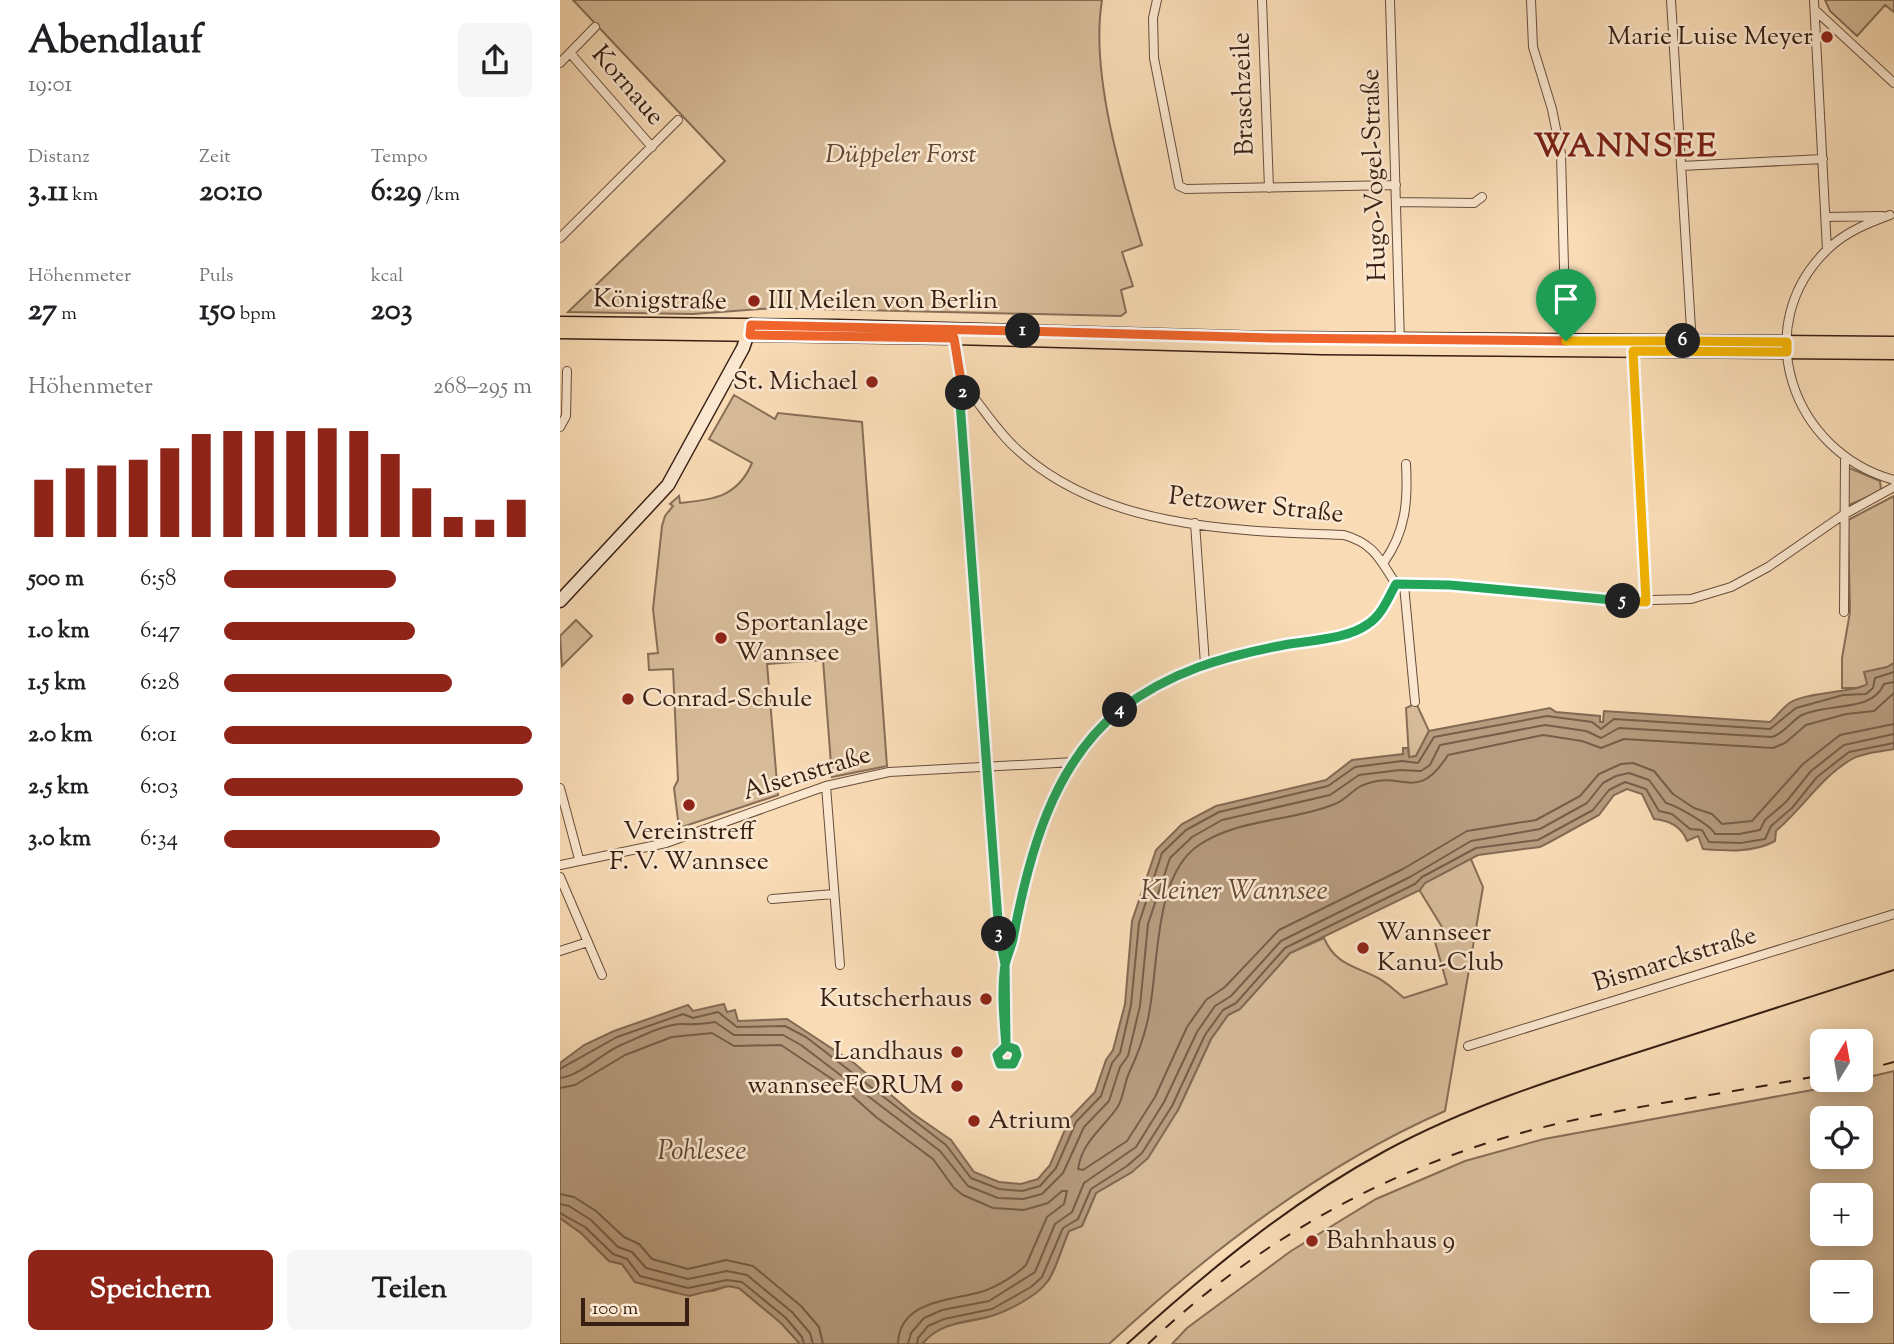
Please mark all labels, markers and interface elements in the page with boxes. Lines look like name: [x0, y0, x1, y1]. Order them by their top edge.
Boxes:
text: Abendlauf: [28, 16, 203, 70]
place label: Marie Luise Meyer: [1607, 19, 1813, 56]
button: share: [458, 23, 532, 97]
marker: Marie Luise Meyer: [1819, 29, 1835, 45]
street label: Braschzeile: [1223, 32, 1265, 156]
street label: Kornaue: [582, 38, 672, 134]
street label: Hugo-Vogel-Straße: [1353, 68, 1397, 282]
text: 19:01: [28, 69, 72, 102]
district label: WANNSEE: [1534, 124, 1718, 172]
park label: Düppeler Forst: [825, 137, 977, 174]
text: Distanz: [28, 144, 90, 171]
text: Zeit: [199, 144, 231, 171]
text: Tempo: [371, 144, 428, 171]
text: 3.11: [28, 171, 68, 214]
text: 20:10: [199, 171, 263, 214]
text: 6:29: [371, 171, 422, 214]
text: km: [68, 182, 98, 209]
text: /km: [422, 182, 460, 209]
text: Höhenmeter: [28, 263, 131, 290]
text: Puls: [199, 263, 234, 290]
text: kcal: [371, 263, 403, 290]
pin: [1536, 269, 1596, 341]
icon: arrive: [1547, 280, 1585, 318]
street label: Königstraße: [593, 281, 727, 321]
place label: III Meilen von Berlin: [768, 283, 998, 320]
text: 27: [28, 290, 57, 333]
text: 150: [199, 290, 236, 333]
text: 203: [371, 290, 413, 333]
marker: III Meilen von Berlin: [746, 293, 762, 309]
text: m: [57, 301, 77, 328]
text: bpm: [236, 301, 276, 328]
pin: 1: [1006, 314, 1040, 348]
text: 1: [1019, 317, 1026, 344]
pin: 6: [1666, 324, 1700, 358]
text: 6: [1678, 327, 1687, 354]
place label: St. Michael: [733, 364, 858, 401]
text: Höhenmeter: [28, 371, 153, 404]
text: 268–295 m: [433, 371, 532, 404]
marker: St. Michael: [864, 374, 880, 390]
pin: 2: [946, 376, 980, 410]
text: 2: [958, 379, 967, 406]
street label: Petzower Straße: [1167, 478, 1345, 534]
text: 500 m: [28, 563, 84, 596]
text: 6:58: [140, 563, 177, 596]
pin: 5: [1606, 584, 1640, 618]
text: 5: [1619, 587, 1626, 614]
place label: Sportanlage Wannsee: [735, 605, 869, 672]
text: 1.0 km: [28, 615, 90, 648]
text: 6:47: [140, 615, 180, 648]
marker: Sportanlage Wannsee: [713, 630, 729, 646]
text: 1.5 km: [28, 667, 86, 700]
text: 6:28: [140, 667, 179, 700]
place label: Conrad-Schule: [642, 681, 812, 718]
marker: Conrad-Schule: [620, 691, 636, 707]
pin: 4: [1102, 692, 1138, 728]
text: 4: [1115, 696, 1124, 723]
text: 2.0 km: [28, 719, 93, 752]
text: 6:01: [140, 719, 177, 752]
street label: Alsenstraße: [738, 737, 876, 811]
text: 2.5 km: [28, 771, 89, 804]
text: 6:03: [140, 771, 178, 804]
marker: Vereinstreff F. V. Wannsee: [681, 797, 697, 813]
place label: Vereinstreff F. V. Wannsee: [609, 814, 769, 881]
text: 3.0 km: [28, 823, 91, 856]
text: 6:34: [140, 823, 178, 856]
water label: Kleiner Wannsee: [1140, 872, 1328, 912]
place label: Wannseer Kanu-Club: [1377, 915, 1504, 982]
pin: 3: [982, 916, 1017, 951]
street label: Bismarckstraße: [1589, 918, 1761, 1002]
text: 3: [995, 920, 1002, 947]
marker: Wannseer Kanu-Club: [1355, 940, 1371, 956]
place label: Kutscherhaus: [820, 981, 972, 1018]
marker: Kutscherhaus: [978, 991, 994, 1007]
north arrow: [1810, 1029, 1872, 1092]
map controls: [1810, 1029, 1873, 1323]
place label: Landhaus: [833, 1034, 943, 1071]
marker: Landhaus: [949, 1044, 965, 1060]
place label: wannseeFORUM: [748, 1068, 943, 1105]
marker: wannseeFORUM: [949, 1078, 965, 1094]
place label: Atrium: [988, 1103, 1071, 1140]
button: locate: [1810, 1106, 1873, 1169]
marker: Atrium: [966, 1113, 982, 1129]
water label: Pohlesee: [658, 1132, 746, 1172]
button: +: [1810, 1183, 1873, 1246]
place label: Bahnhaus 9: [1326, 1223, 1455, 1260]
marker: Bahnhaus 9: [1304, 1233, 1320, 1249]
button: Speichern: [28, 1250, 273, 1330]
button: Teilen: [287, 1250, 532, 1330]
button: −: [1810, 1260, 1873, 1323]
scale bar: [581, 1295, 690, 1327]
text: 100 m: [592, 1296, 638, 1323]

